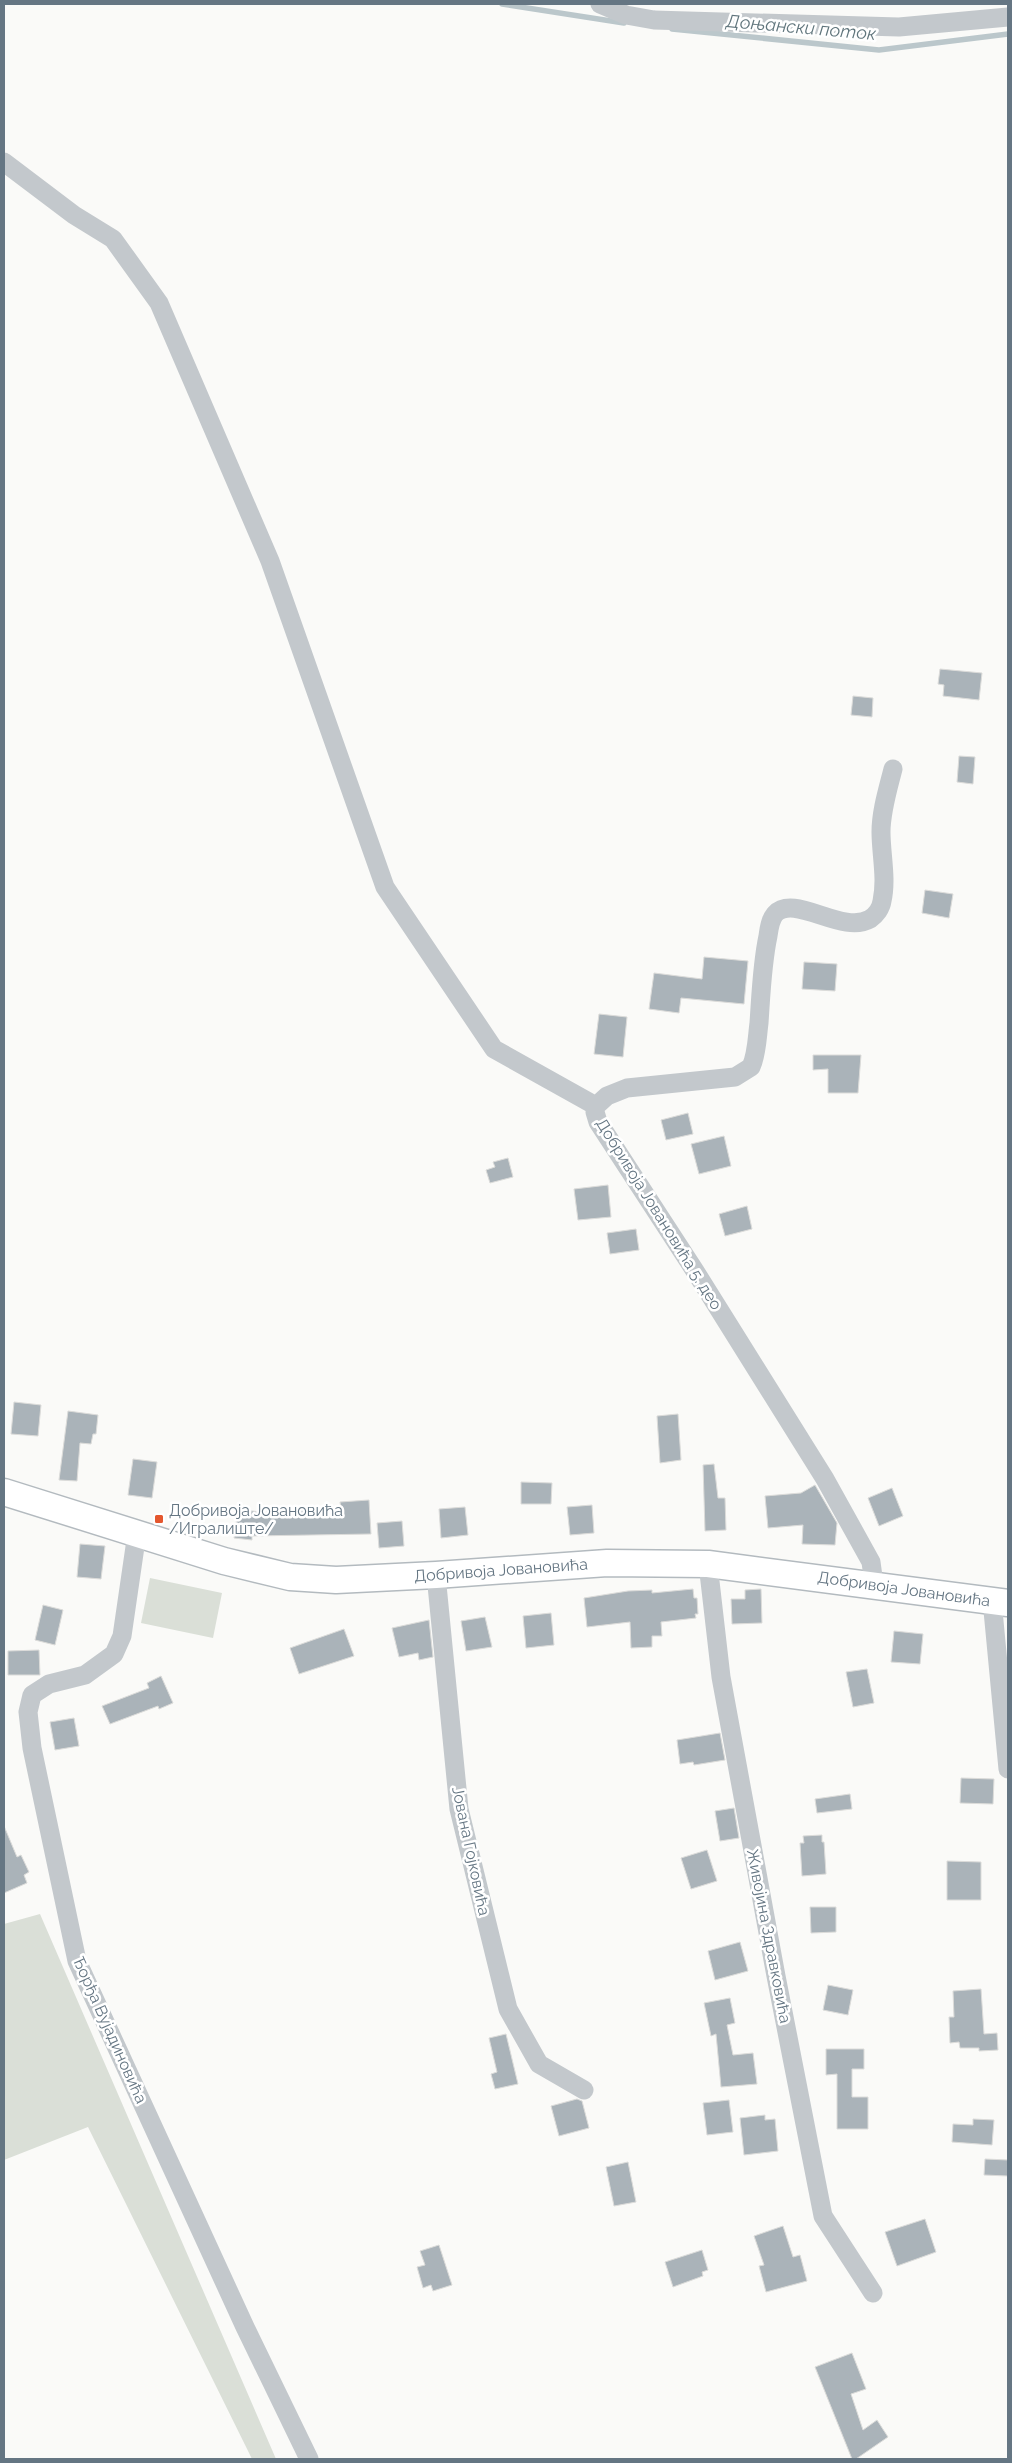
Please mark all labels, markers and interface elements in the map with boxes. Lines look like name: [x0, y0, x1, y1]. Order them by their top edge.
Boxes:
water label: Доњански поток: [724, 10, 877, 44]
street label: Добривоја Јовановића 5. део: [592, 1115, 726, 1313]
place label: Добривоја Јовановића /Игралиште/: [169, 1501, 343, 1538]
marker: Добривоја Јовановића /Игралиште/: [153, 1513, 165, 1525]
street label: Добривоја Јовановића: [414, 1554, 588, 1586]
street label: Добривоја Јовановића: [817, 1567, 991, 1611]
street label: Јована Гојковића: [448, 1785, 494, 1917]
street label: Живојина Здравковића: [743, 1847, 795, 2025]
street label: Ђорђа Вујадиновића: [69, 1954, 151, 2106]

